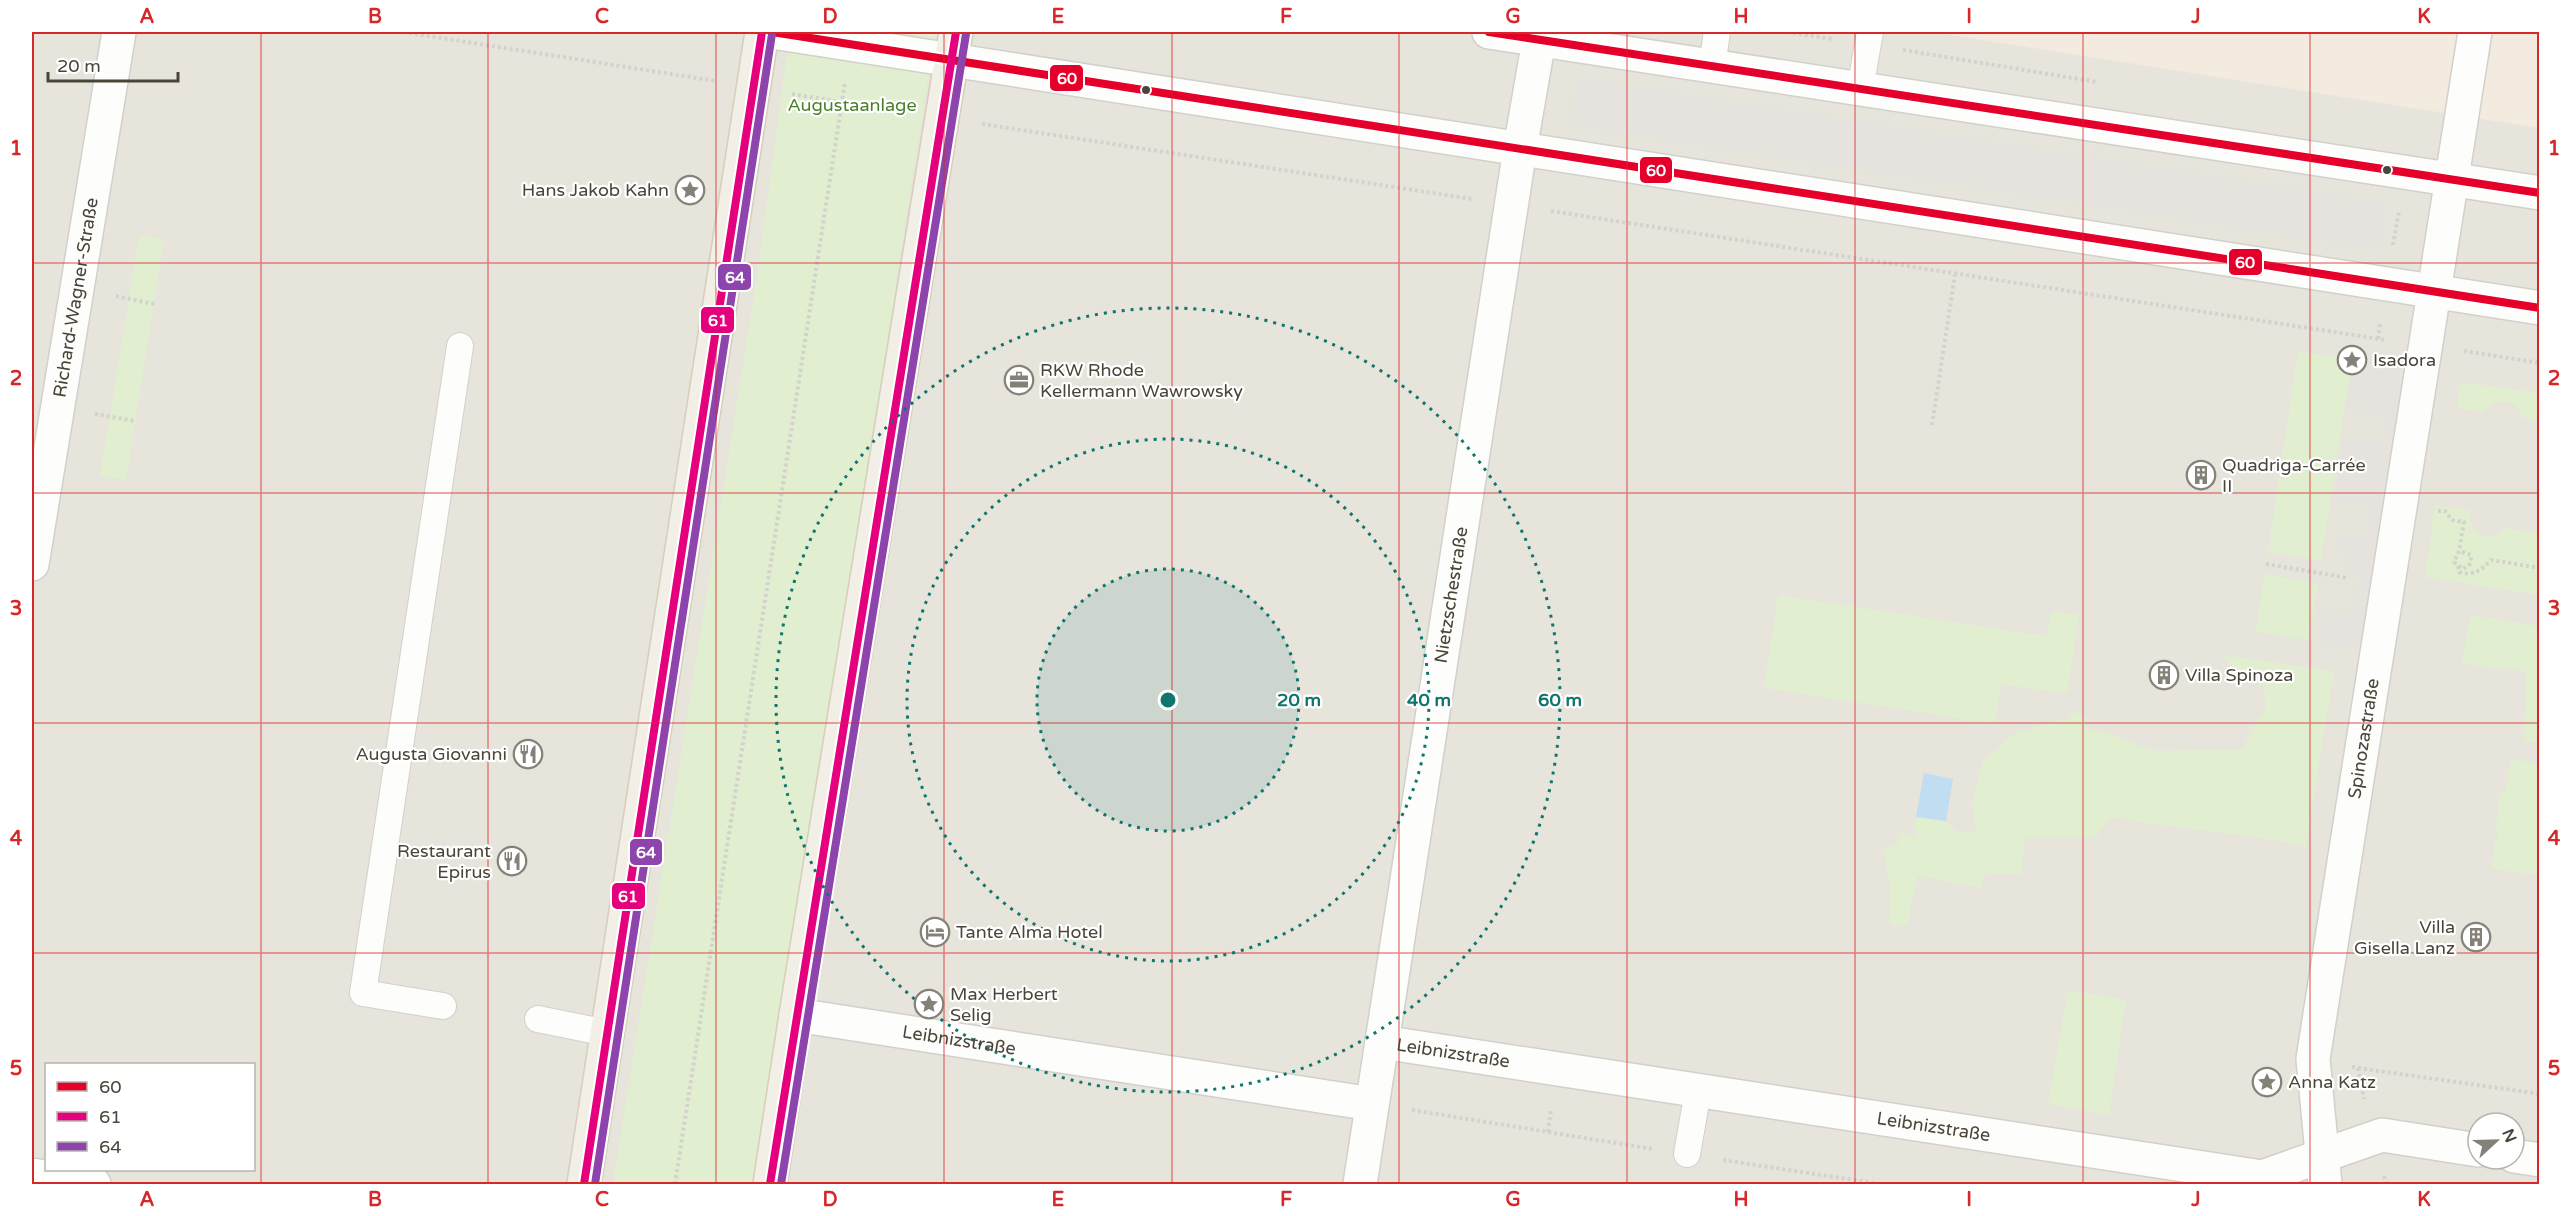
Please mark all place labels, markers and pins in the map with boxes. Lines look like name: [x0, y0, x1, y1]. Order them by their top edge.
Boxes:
unlabelled marker: [1140, 84, 1152, 96]
unlabelled marker: [2381, 164, 2393, 176]
place icon: Hans Jakob Kahn: [674, 174, 706, 206]
place label: Hans Jakob Kahn: [522, 179, 669, 201]
place icon: Isadora: [2336, 344, 2368, 376]
place label: Isadora: [2373, 349, 2436, 371]
place label: RKW Rhode Kellermann Wawrowsky: [1040, 359, 1243, 402]
office icon: RKW Rhode Kellermann Wawrowsky: [1003, 364, 1035, 396]
place label: Quadriga-Carrée II: [2222, 454, 2366, 497]
building icon: Quadriga-Carrée II: [2185, 459, 2217, 491]
building icon: Villa Spinoza: [2148, 659, 2180, 691]
place label: Villa Spinoza: [2185, 664, 2293, 686]
centre of rings: [1158, 690, 1178, 710]
restaurant icon: Augusta Giovanni: [512, 738, 544, 770]
place label: Augusta Giovanni: [355, 743, 507, 765]
place label: Restaurant Epirus: [397, 840, 491, 883]
restaurant icon: Restaurant Epirus: [496, 845, 528, 877]
hotel icon: Tante Alma Hotel: [919, 916, 951, 948]
place label: Villa Gisella Lanz: [2354, 916, 2455, 959]
place label: Tante Alma Hotel: [956, 921, 1103, 943]
building icon: Villa Gisella Lanz: [2460, 921, 2492, 953]
place label: Max Herbert Selig: [950, 983, 1058, 1026]
place icon: Max Herbert Selig: [913, 988, 945, 1020]
place icon: Anna Katz: [2251, 1066, 2283, 1098]
place label: Anna Katz: [2288, 1071, 2376, 1093]

